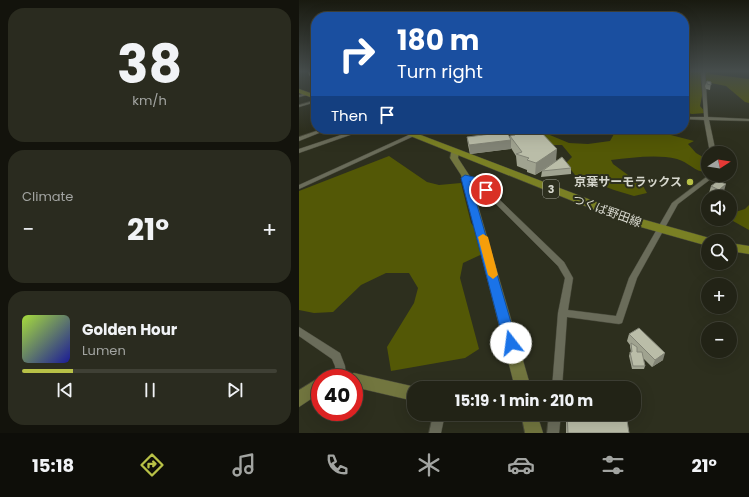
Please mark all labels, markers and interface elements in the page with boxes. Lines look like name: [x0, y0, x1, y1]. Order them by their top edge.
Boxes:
text: 180 m: [397, 21, 480, 60]
text: 38: [117, 28, 182, 101]
icon: right: [331, 28, 383, 80]
text: Turn right: [397, 59, 483, 84]
text: km/h: [132, 91, 167, 110]
icon: arrive: [376, 104, 398, 126]
text: Then: [331, 105, 368, 126]
north arrow: [701, 146, 737, 182]
map controls: [701, 146, 737, 358]
pin: [469, 173, 503, 207]
place label: 京葉サーモラックス: [574, 173, 682, 190]
marker: 京葉サーモラックス: [685, 177, 695, 187]
icon: arrive: [475, 179, 497, 201]
road number: 3: [543, 180, 559, 198]
text: Climate: [22, 187, 73, 206]
street label: つくば野田線: [570, 190, 644, 231]
button: sound: [701, 190, 737, 226]
text: 21°: [127, 208, 169, 251]
text: −: [22, 214, 34, 245]
text: +: [262, 214, 277, 245]
button: search: [701, 234, 737, 270]
button: +: [701, 278, 737, 314]
text: Golden Hour: [82, 319, 177, 340]
position arrow: [490, 322, 532, 364]
button: −: [701, 322, 737, 358]
text: Lumen: [82, 341, 126, 360]
speed limit sign: 40: [311, 369, 363, 421]
icon: previous: [54, 379, 76, 401]
icon: pause: [139, 379, 161, 401]
icon: next: [224, 379, 246, 401]
text: 15:19 · 1 min · 210 m: [455, 390, 593, 411]
icon: directions: [138, 451, 166, 479]
icon: music: [230, 451, 258, 479]
icon: phone: [323, 451, 351, 479]
icon: climate: [415, 451, 443, 479]
icon: car: [507, 451, 535, 479]
icon: filters: [599, 451, 627, 479]
text: 15:18: [32, 453, 74, 478]
text: 21°: [691, 453, 717, 478]

